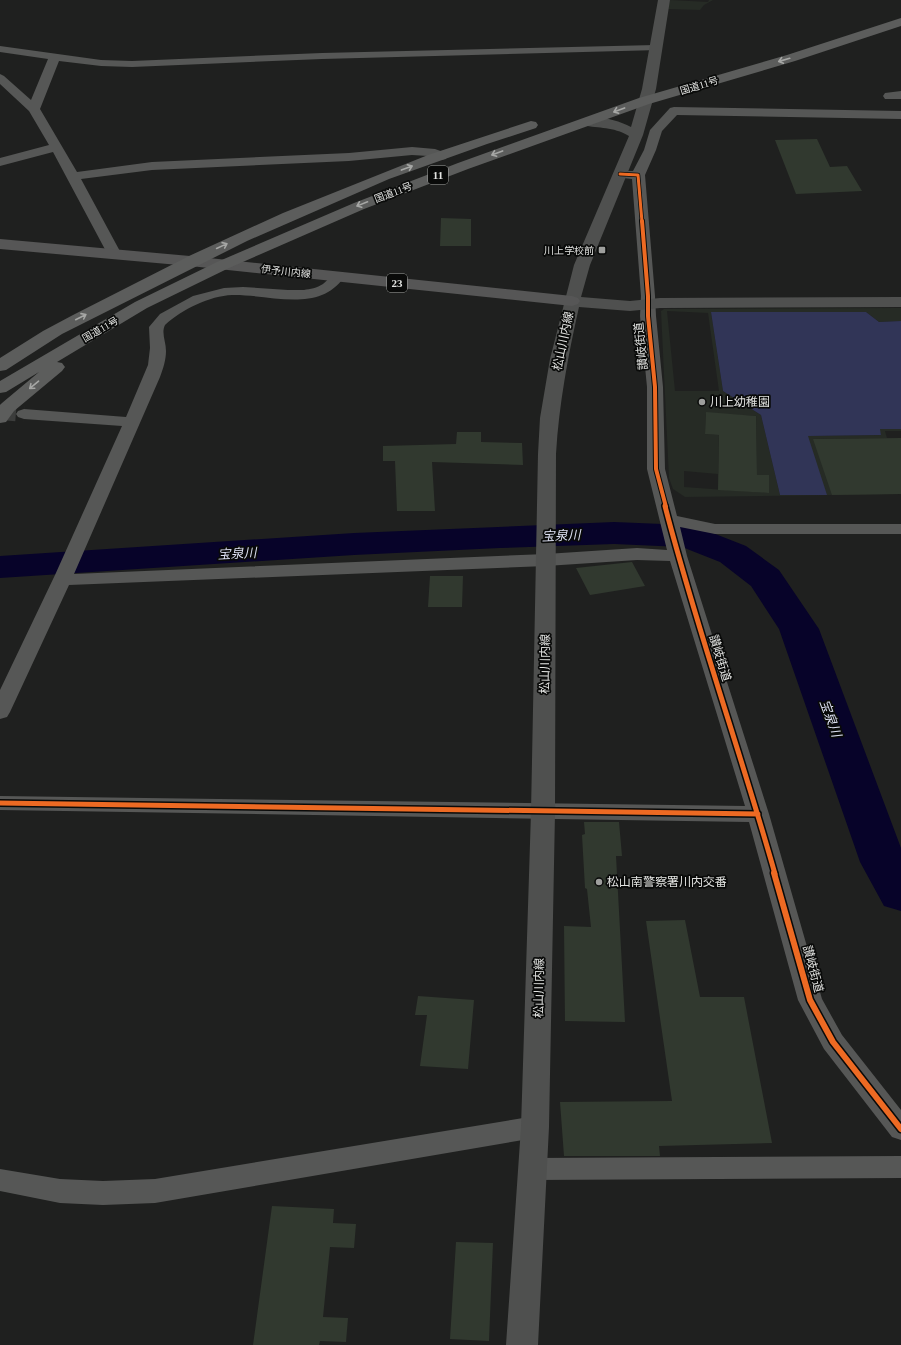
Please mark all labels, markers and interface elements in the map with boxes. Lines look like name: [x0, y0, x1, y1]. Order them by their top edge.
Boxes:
one-way arrow: [778, 57, 791, 64]
street label: 国道11号: [679, 74, 720, 97]
one-way arrow: [614, 107, 626, 115]
one-way arrow: [491, 150, 503, 158]
one-way arrow: [400, 164, 412, 172]
road number: 11: [428, 166, 448, 184]
street label: 国道11号: [373, 180, 414, 205]
one-way arrow: [357, 201, 369, 209]
one-way arrow: [216, 242, 228, 249]
place label: 川上学校前: [544, 245, 594, 256]
marker: 川上学校前: [597, 245, 607, 255]
street label: 伊予川内線: [261, 263, 311, 280]
road number: 23: [387, 274, 407, 292]
street label: 松山川内線: [550, 310, 576, 372]
one-way arrow: [75, 313, 87, 321]
street label: 国道11号: [80, 315, 120, 344]
street label: 讃岐街道: [632, 321, 650, 371]
one-way arrow: [29, 380, 40, 389]
place label: 川上幼稚園: [710, 395, 770, 409]
marker: 川上幼稚園: [697, 397, 707, 407]
water label: 宝泉川: [541, 527, 583, 544]
water label: 宝泉川: [217, 545, 259, 562]
street label: 讃岐街道: [706, 633, 734, 683]
street label: 松山川内線: [537, 634, 553, 694]
water label: 宝泉川: [817, 697, 845, 741]
place label: 松山南警察署川内交番: [607, 875, 727, 889]
marker: 松山南警察署川内交番: [594, 877, 604, 887]
street label: 讃岐街道: [800, 944, 826, 994]
street label: 松山川内線: [531, 958, 547, 1018]

